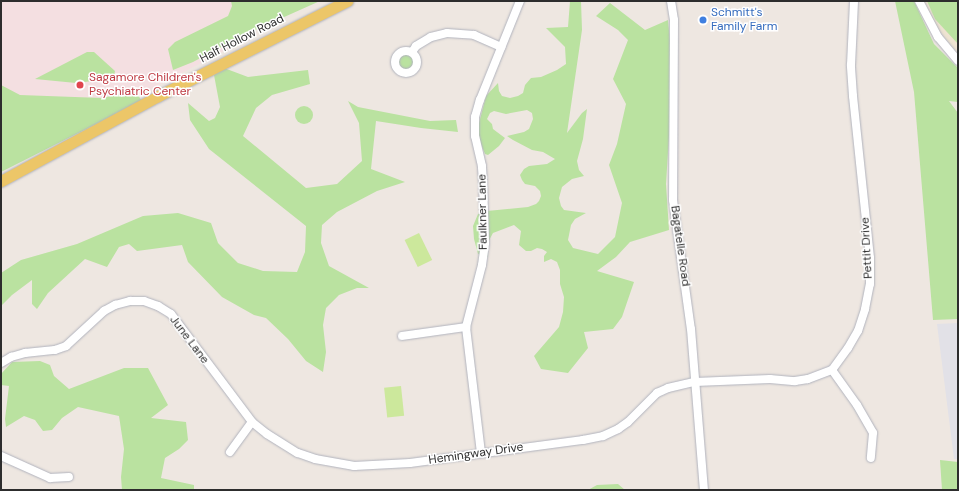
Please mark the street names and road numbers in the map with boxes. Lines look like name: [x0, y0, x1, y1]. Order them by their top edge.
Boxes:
street label: Half Hollow Road: [198, 12, 286, 66]
street label: Faulkner Lane: [475, 174, 491, 250]
street label: Bagatelle Road: [667, 205, 693, 287]
street label: Pettit Drive: [858, 217, 876, 279]
street label: June Lane: [166, 313, 212, 367]
street label: Hemingway Drive: [428, 440, 524, 468]

